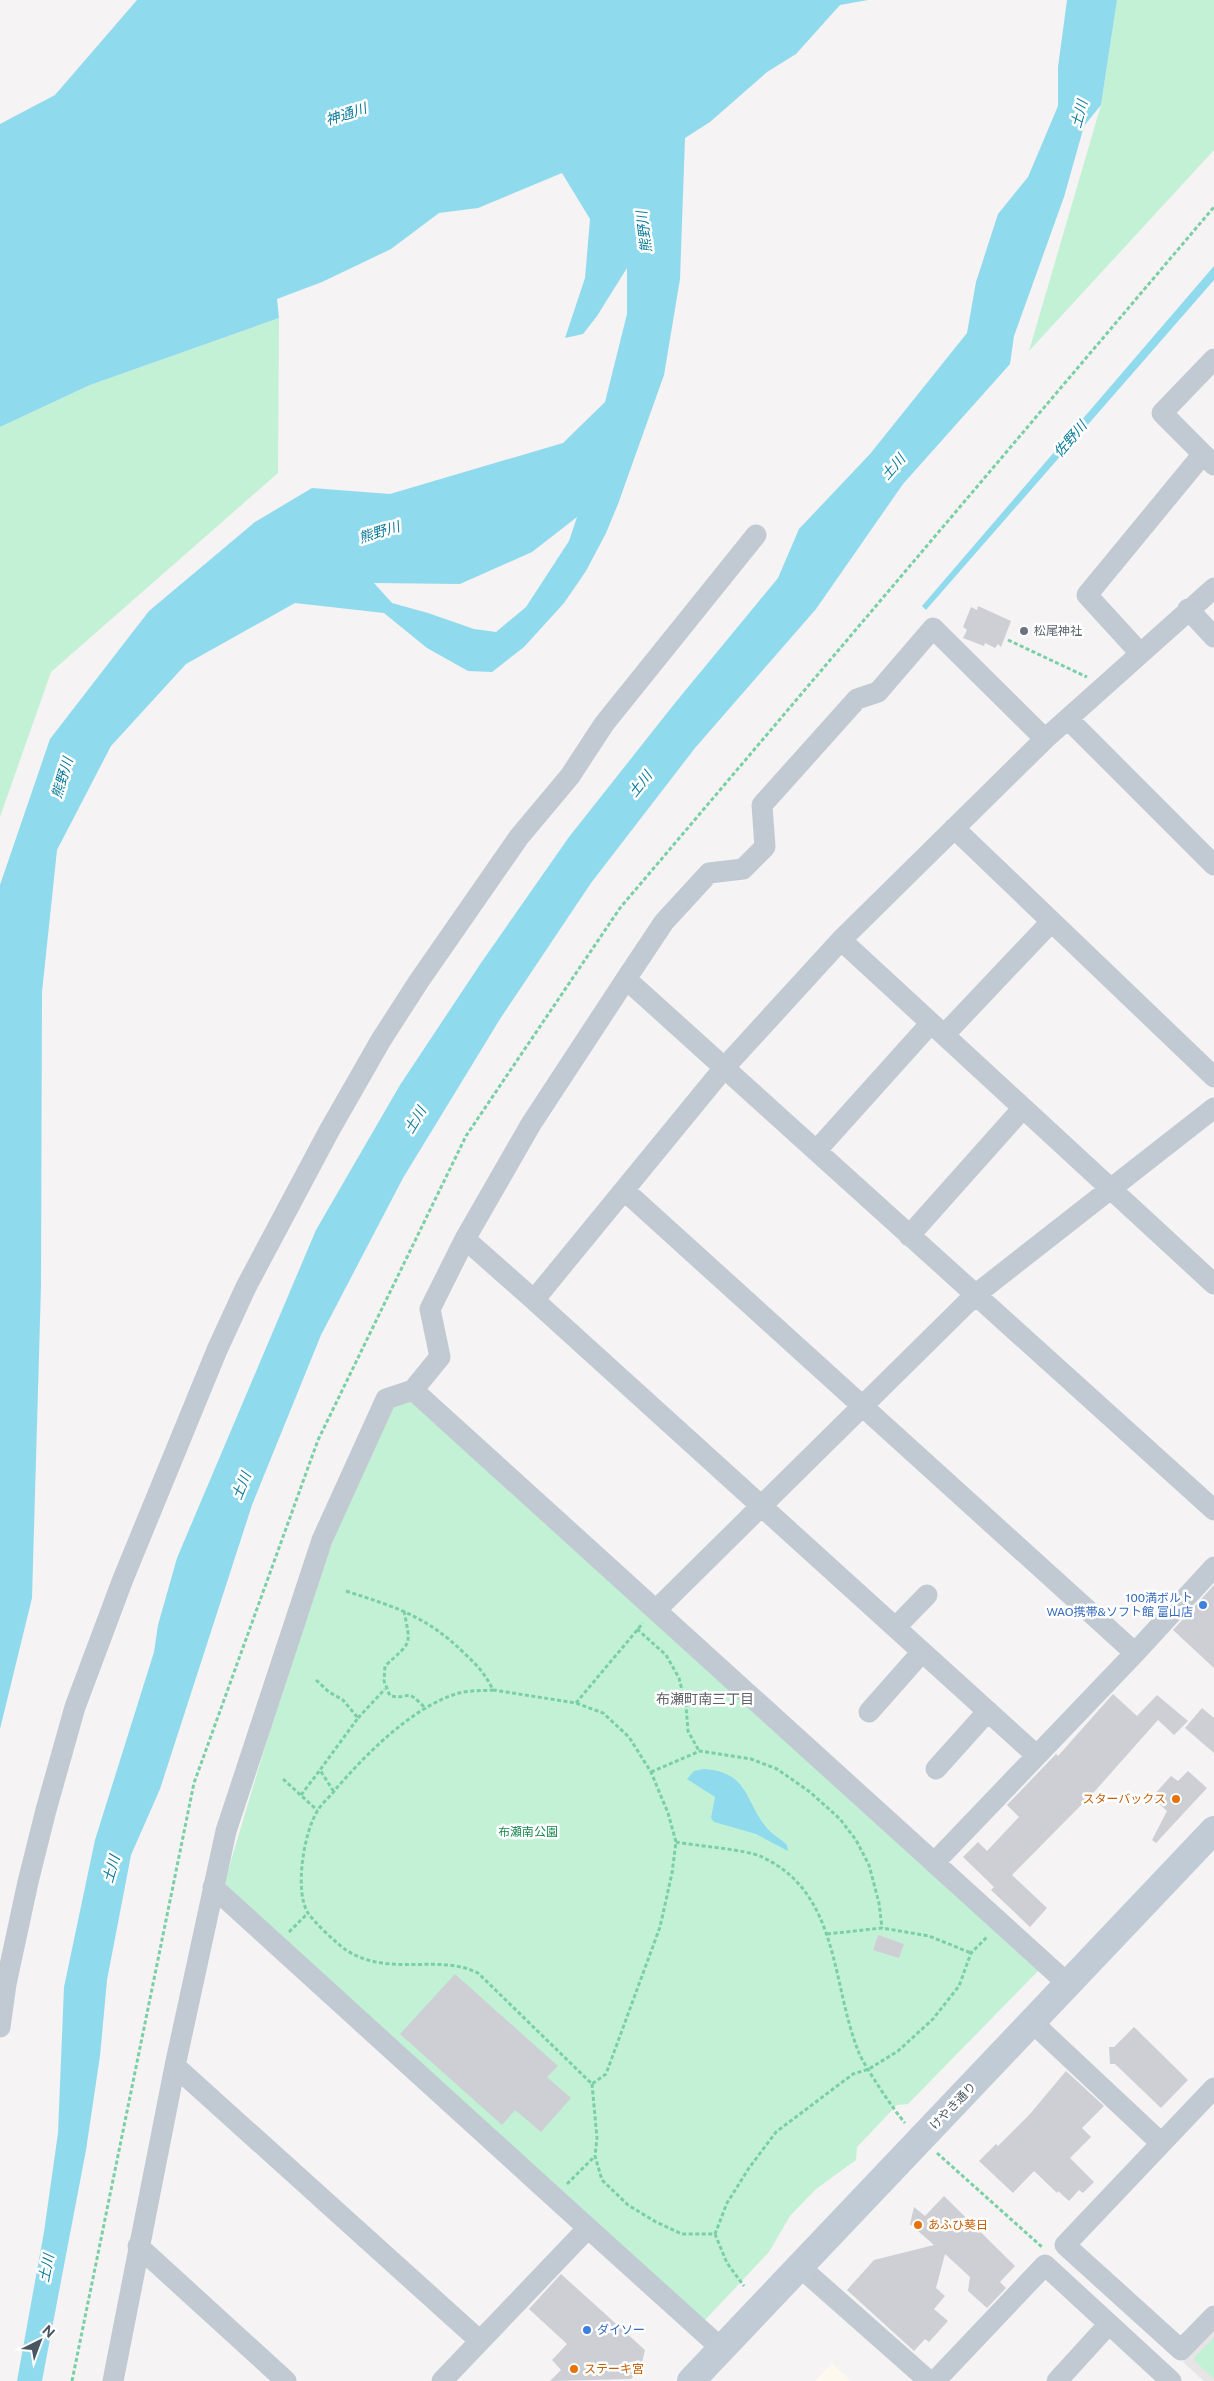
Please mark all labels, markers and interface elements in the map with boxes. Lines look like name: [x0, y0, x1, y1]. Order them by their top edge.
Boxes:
water label: 土川: [1068, 96, 1091, 130]
water label: 神通川: [324, 99, 370, 128]
water label: 熊野川: [633, 208, 654, 254]
water label: 佐野川: [1050, 416, 1091, 460]
water label: 土川: [878, 450, 910, 483]
water label: 熊野川: [357, 518, 403, 546]
place label: 松尾神社: [1034, 624, 1082, 638]
marker: 松尾神社: [1018, 625, 1030, 637]
water label: 熊野川: [48, 754, 76, 800]
water label: 土川: [625, 766, 656, 800]
water label: 土川: [401, 1102, 430, 1136]
water label: 土川: [228, 1468, 254, 1502]
place label: 100満ボルト WAO携帯&ソフト館 富山店: [1047, 1591, 1193, 1619]
marker: 100満ボルト WAO携帯&ソフト館 富山店: [1197, 1599, 1209, 1611]
district label: 布瀬町南三丁目: [656, 1691, 754, 1707]
place label: スターバックス: [1082, 1792, 1166, 1806]
marker: スターバックス: [1170, 1793, 1182, 1805]
park label: 布瀬南公園: [498, 1825, 558, 1839]
water label: 土川: [99, 1851, 123, 1885]
street label: けやき通り: [927, 2080, 979, 2132]
place label: あふひ葵日: [928, 2218, 988, 2232]
marker: あふひ葵日: [912, 2219, 924, 2231]
water label: 土川: [35, 2251, 57, 2283]
north arrow: [15, 2316, 65, 2366]
text: N: [39, 2322, 58, 2341]
place label: ダイソー: [597, 2323, 645, 2337]
marker: ダイソー: [581, 2324, 593, 2336]
place label: ステーキ宮: [584, 2362, 644, 2376]
marker: ステーキ宮: [568, 2363, 580, 2375]

